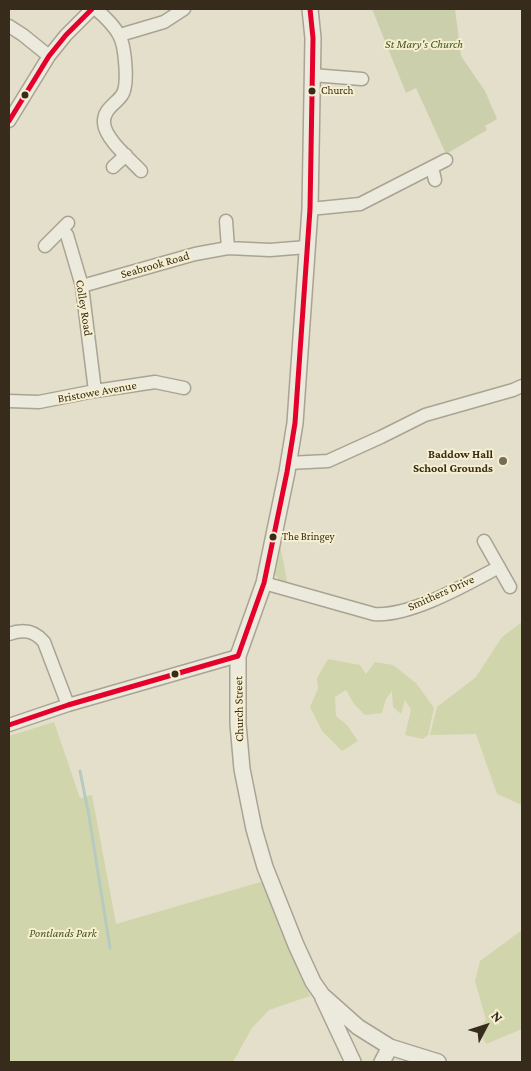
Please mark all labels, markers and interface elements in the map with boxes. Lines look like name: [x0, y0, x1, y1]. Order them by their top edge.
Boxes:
park label: St Mary's Church: [385, 37, 463, 51]
place label: Church: [321, 84, 353, 98]
marker: Church: [307, 86, 317, 96]
unlabelled marker: [20, 90, 30, 100]
street label: Seabrook Road: [119, 248, 191, 282]
street label: Colley Road: [72, 279, 96, 337]
street label: Bristowe Avenue: [56, 378, 138, 406]
place label: Baddow Hall School Grounds: [413, 447, 493, 475]
marker: Baddow Hall School Grounds: [497, 455, 509, 467]
place label: The Bringey: [282, 530, 335, 544]
marker: The Bringey: [268, 532, 278, 542]
street label: Smithers Drive: [405, 572, 477, 614]
unlabelled marker: [170, 669, 180, 679]
street label: Church Street: [231, 676, 247, 742]
park label: Pontlands Park: [29, 926, 97, 940]
north arrow: [461, 1001, 511, 1051]
text: N: [488, 1008, 507, 1025]

